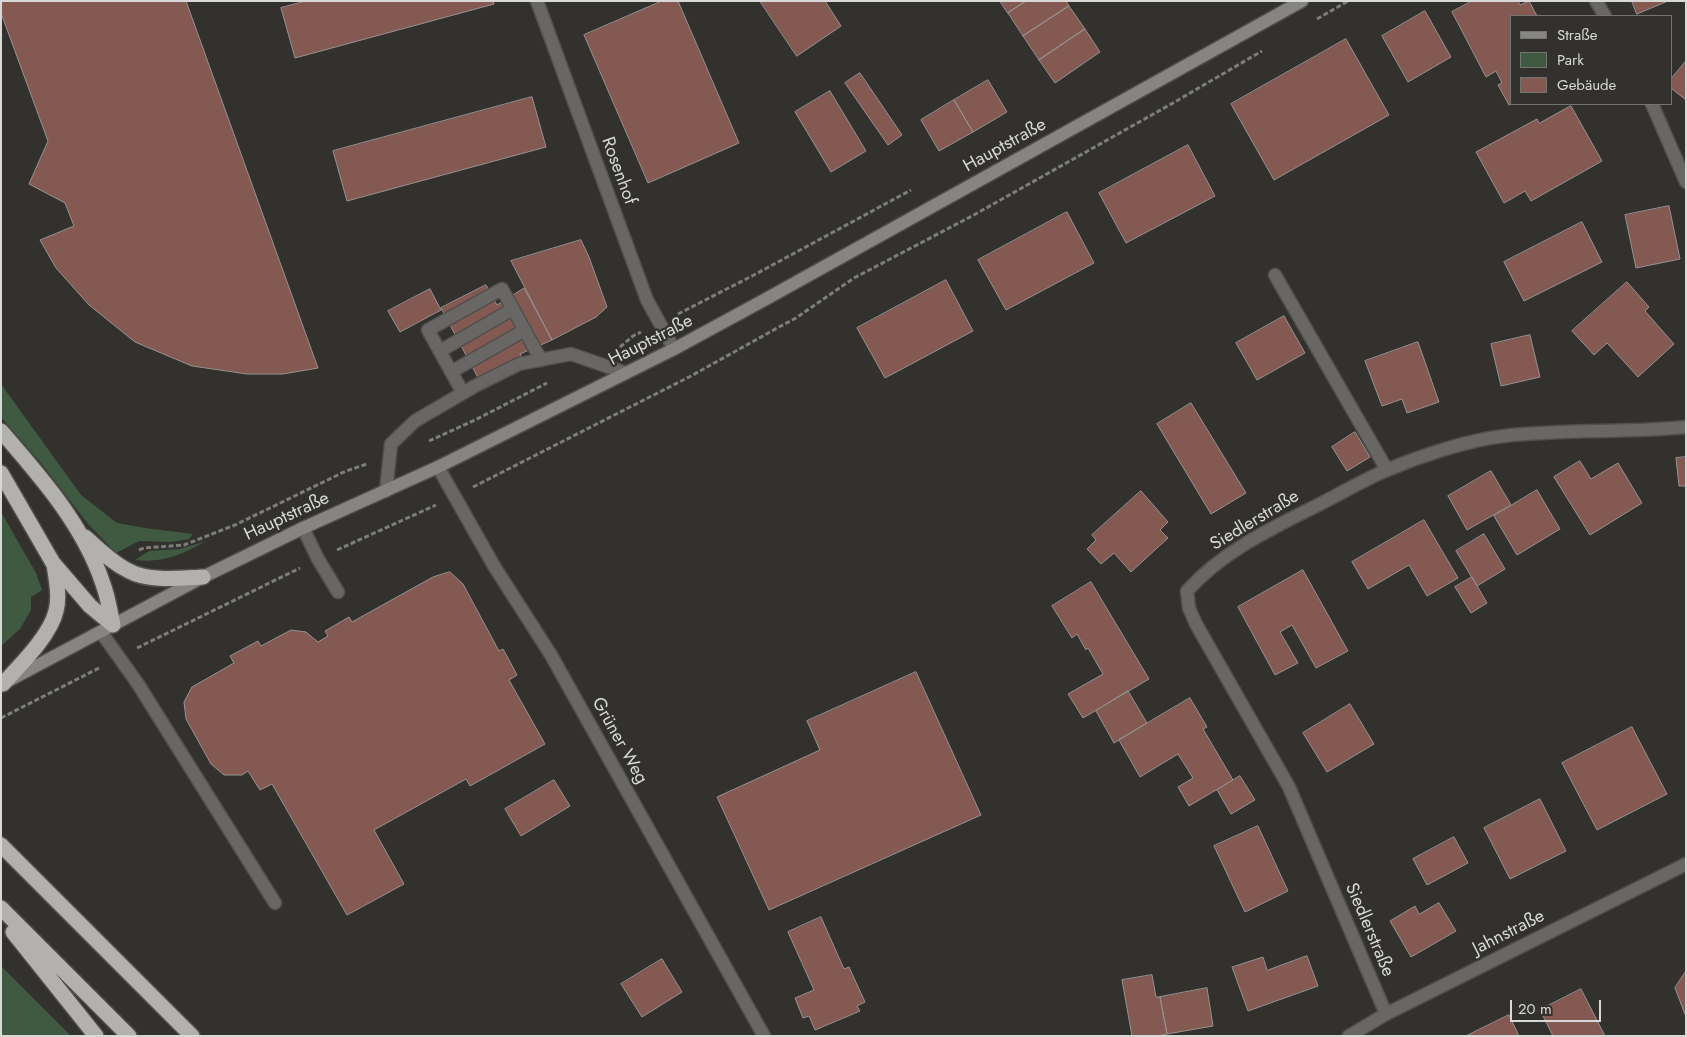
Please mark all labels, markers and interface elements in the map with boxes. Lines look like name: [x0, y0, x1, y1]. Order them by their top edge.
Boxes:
legend: [1510, 15, 1672, 105]
text: Straße: [1557, 24, 1597, 46]
text: Park: [1557, 49, 1584, 71]
text: Gebäude: [1557, 74, 1616, 96]
street label: Hauptstraße: [960, 114, 1050, 178]
street label: Rosenhof: [596, 134, 640, 208]
street label: Hauptstraße: [605, 311, 697, 371]
street label: Siedlerstraße: [1207, 486, 1303, 556]
street label: Hauptstraße: [241, 488, 333, 546]
street label: Grüner Weg: [586, 694, 652, 788]
street label: Siedlerstraße: [1340, 880, 1398, 980]
street label: Jahnstraße: [1469, 906, 1549, 960]
scale bar: [1512, 990, 1603, 1022]
text: 20 m: [1518, 998, 1552, 1020]

